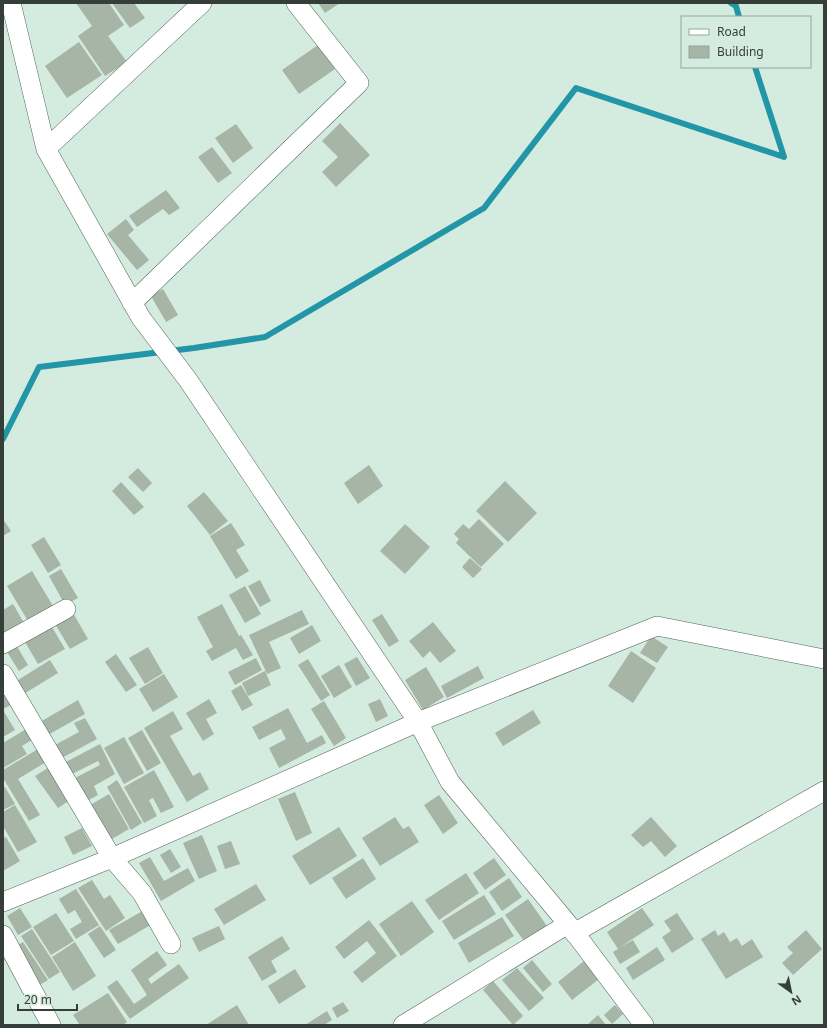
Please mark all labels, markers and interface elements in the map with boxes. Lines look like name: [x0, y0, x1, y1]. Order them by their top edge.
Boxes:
legend: [681, 16, 811, 68]
text: Road: [717, 23, 746, 40]
text: Building: [717, 43, 764, 60]
north arrow: [771, 972, 811, 1012]
scale bar: [18, 986, 77, 1012]
text: 20 m: [24, 991, 52, 1008]
text: N: [789, 992, 805, 1010]

